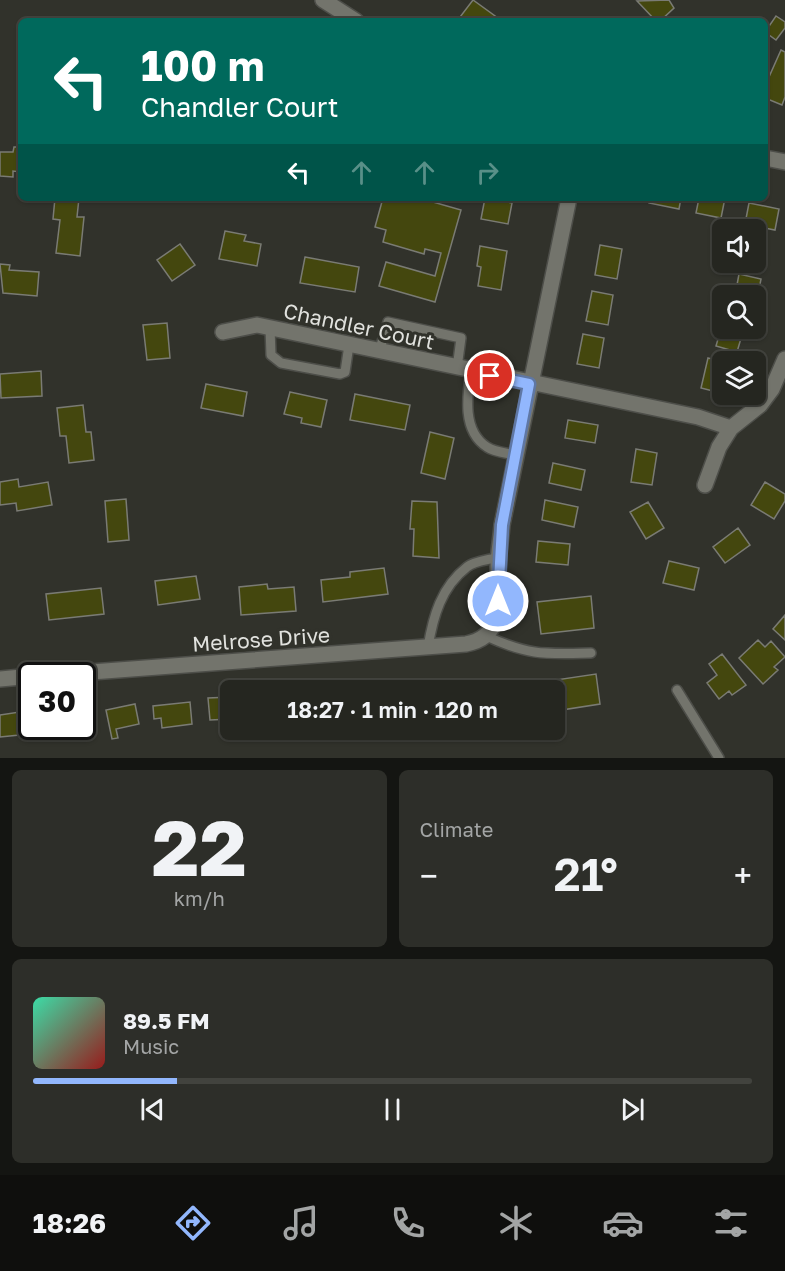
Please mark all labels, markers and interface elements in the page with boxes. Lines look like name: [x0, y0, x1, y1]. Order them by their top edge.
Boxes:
text: 100 m: [141, 40, 264, 90]
icon: left: [42, 42, 120, 120]
text: Chandler Court: [141, 91, 339, 123]
icon: left: [282, 156, 315, 189]
icon: ahead: [345, 156, 378, 189]
icon: ahead: [408, 156, 441, 189]
icon: right: [471, 156, 504, 189]
map controls: [712, 219, 766, 405]
button: sound: [712, 219, 766, 273]
button: search: [712, 285, 766, 339]
street label: Chandler Court: [281, 297, 437, 355]
pin: [464, 350, 515, 401]
button: layers: [712, 351, 766, 405]
icon: arrive: [473, 359, 506, 392]
position arrow: [466, 569, 530, 633]
street label: Melrose Drive: [191, 621, 331, 657]
speed limit sign: 30: [18, 662, 96, 740]
text: 18:27 · 1 min · 120 m: [287, 696, 498, 723]
text: 22: [152, 800, 247, 893]
text: Climate: [420, 817, 493, 841]
text: 21°: [554, 847, 618, 901]
text: −: [420, 856, 438, 895]
text: +: [734, 856, 752, 895]
text: km/h: [174, 886, 225, 910]
text: 89.5 FM: [123, 1007, 210, 1034]
text: Music: [123, 1034, 179, 1058]
icon: previous: [136, 1093, 169, 1126]
icon: pause: [376, 1093, 409, 1126]
icon: next: [616, 1093, 649, 1126]
icon: directions: [172, 1202, 214, 1244]
icon: music: [280, 1202, 322, 1244]
icon: phone: [387, 1202, 429, 1244]
icon: climate: [495, 1202, 537, 1244]
icon: car: [602, 1202, 644, 1244]
icon: filters: [710, 1202, 752, 1244]
text: 18:26: [33, 1207, 106, 1239]

